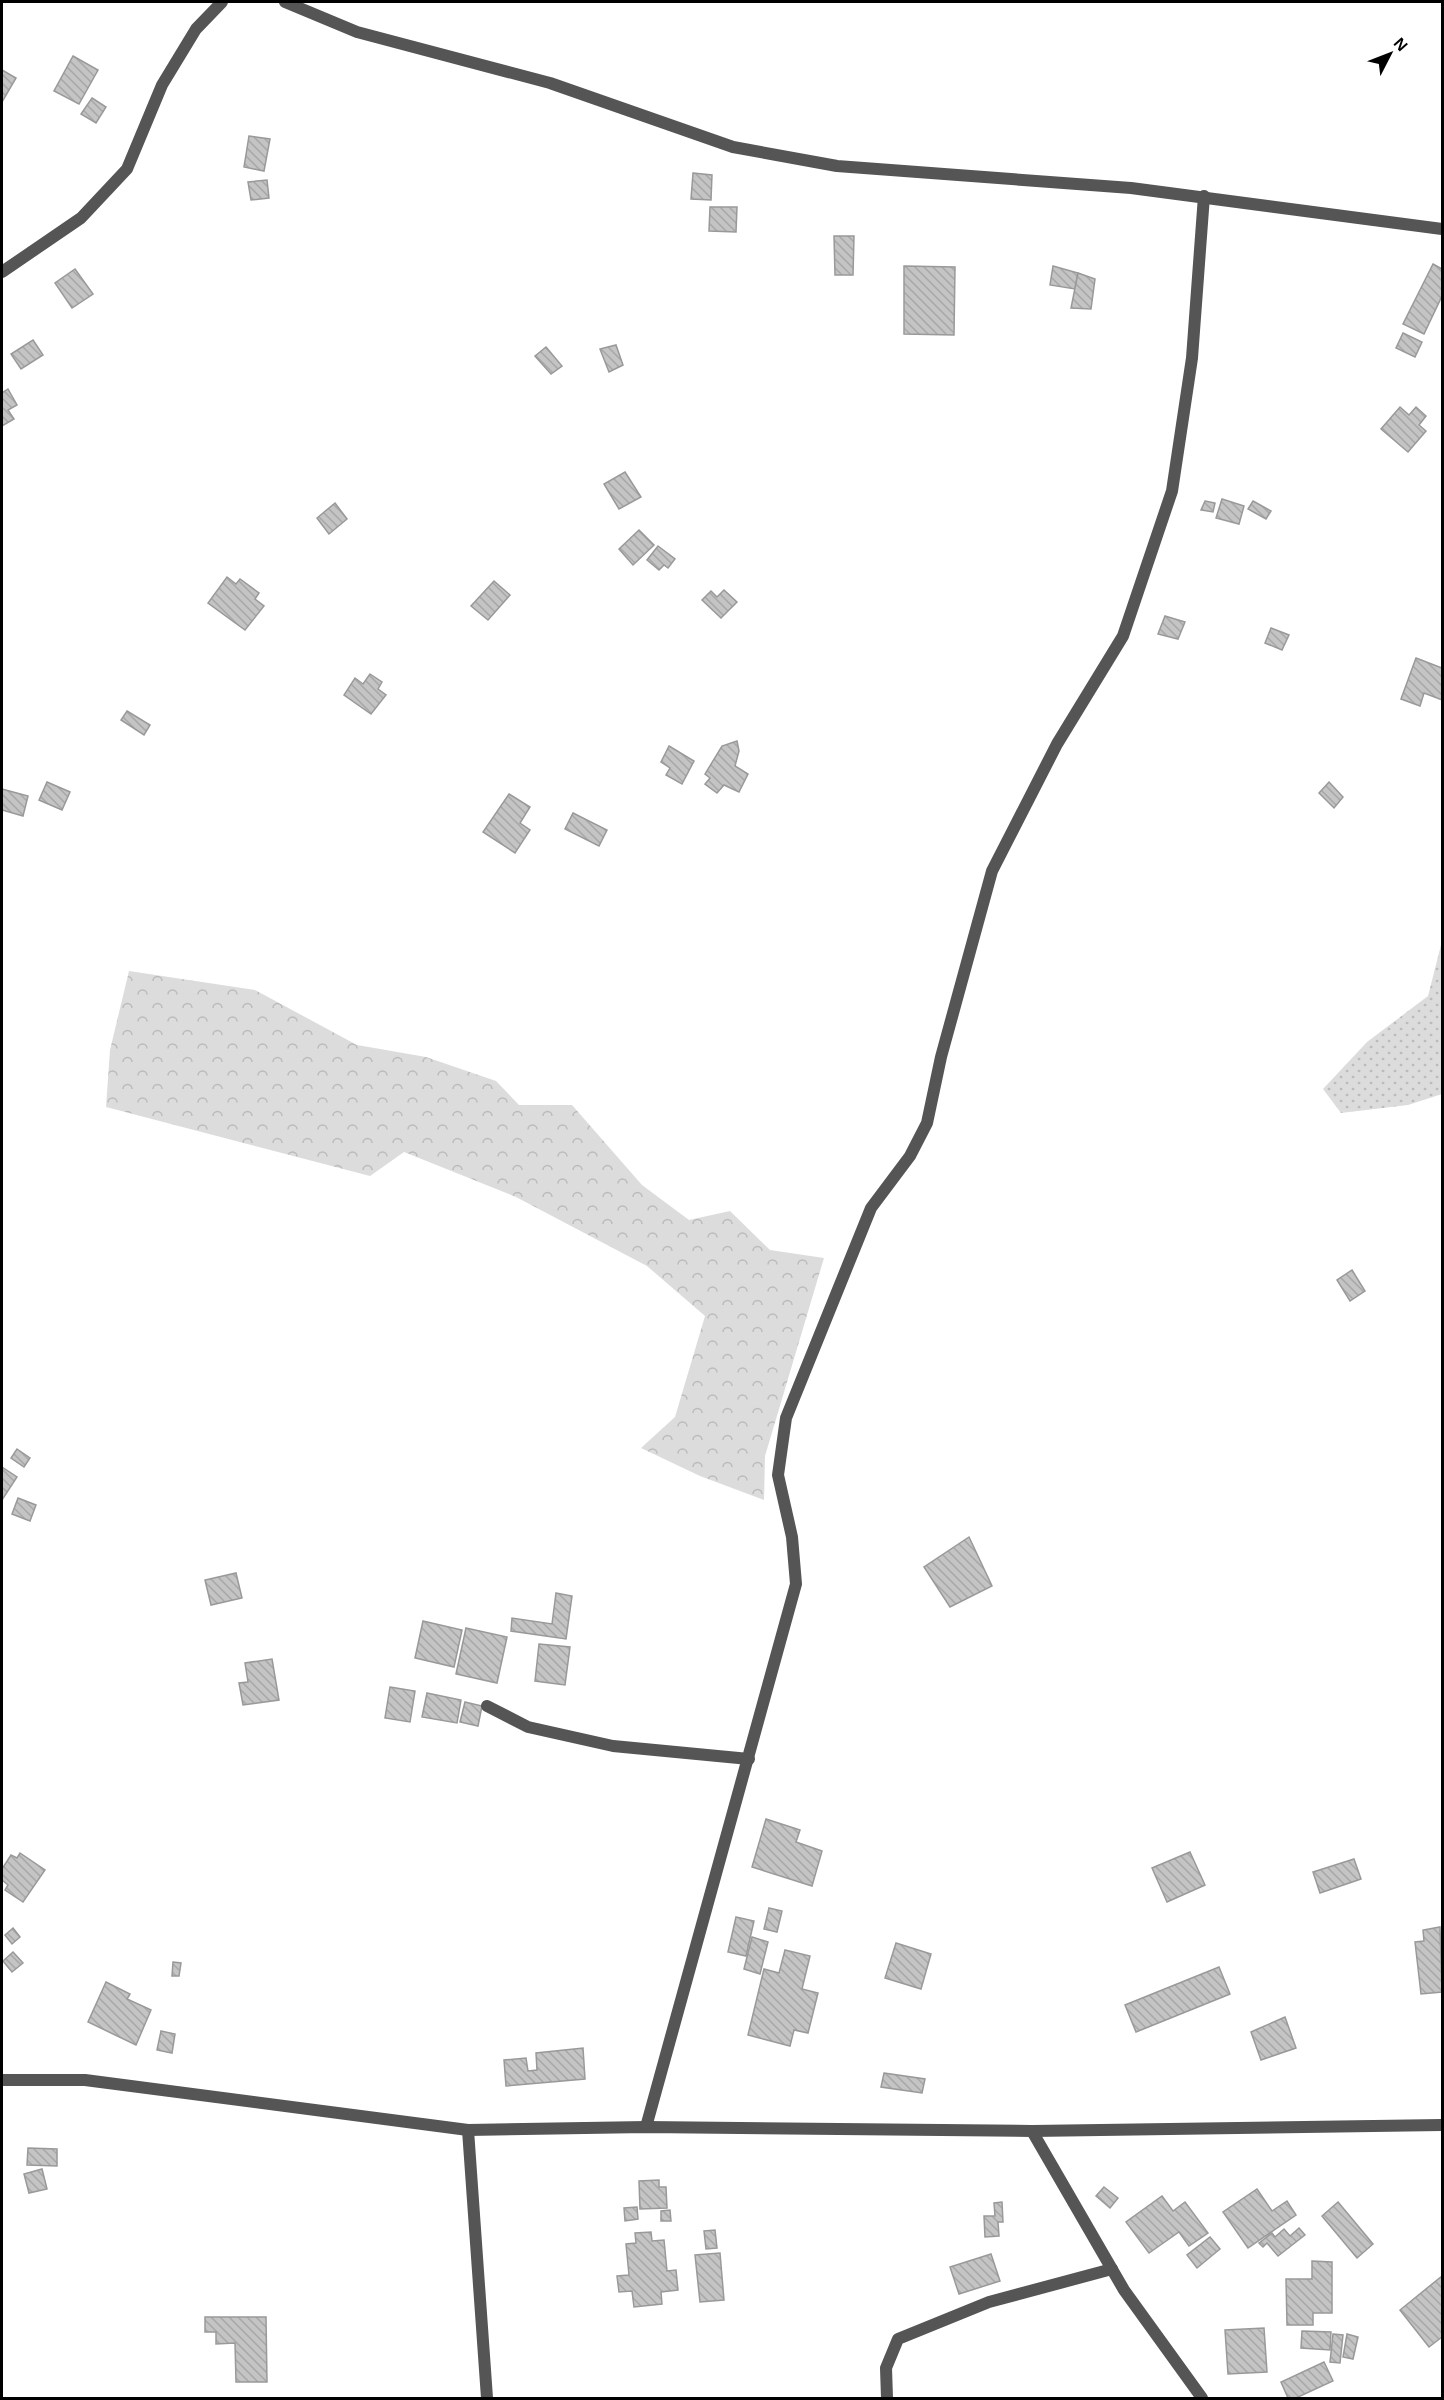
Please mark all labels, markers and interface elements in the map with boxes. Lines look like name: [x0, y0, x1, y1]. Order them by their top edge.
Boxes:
north arrow: [1360, 24, 1420, 84]
text: N: [1391, 34, 1411, 54]

